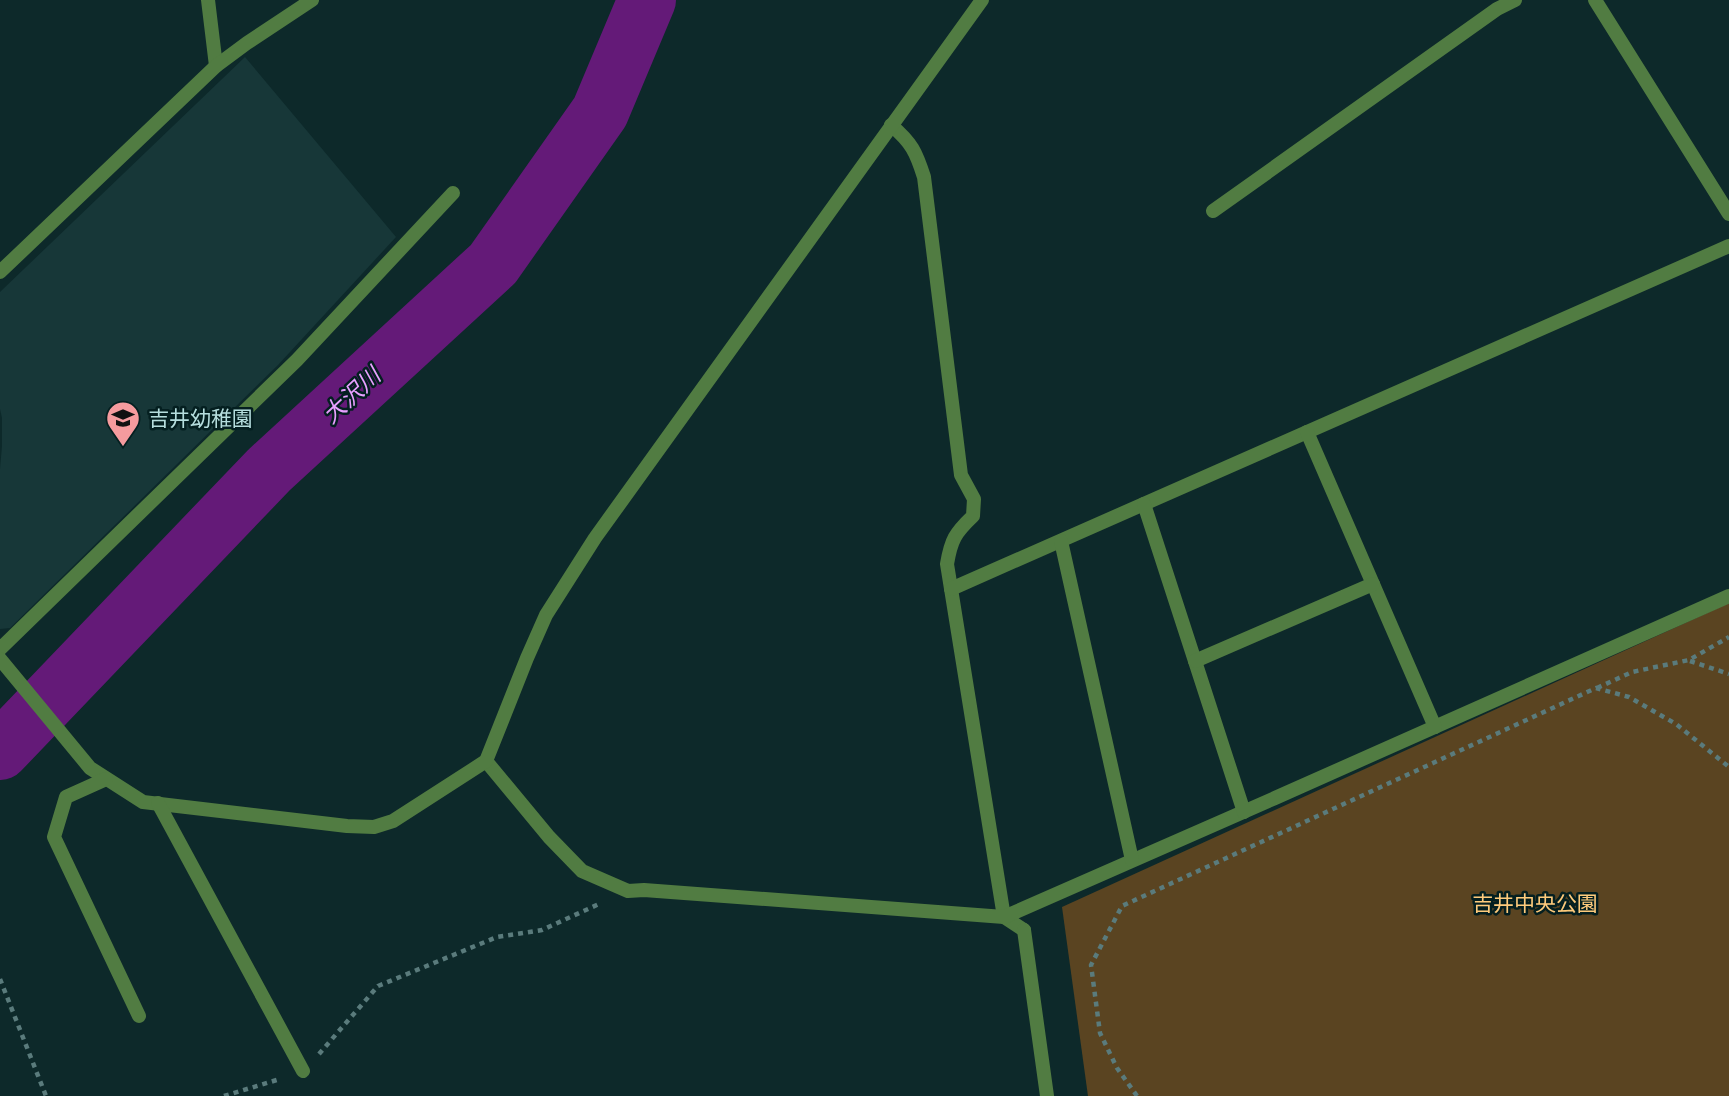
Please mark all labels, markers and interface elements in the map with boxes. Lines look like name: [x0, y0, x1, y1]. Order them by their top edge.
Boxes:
water label: 大沢川: [317, 360, 388, 428]
school or university icon: 吉井幼稚園: [104, 399, 142, 448]
place label: 吉井幼稚園: [148, 406, 253, 431]
park label: 吉井中央公園: [1472, 891, 1598, 916]

